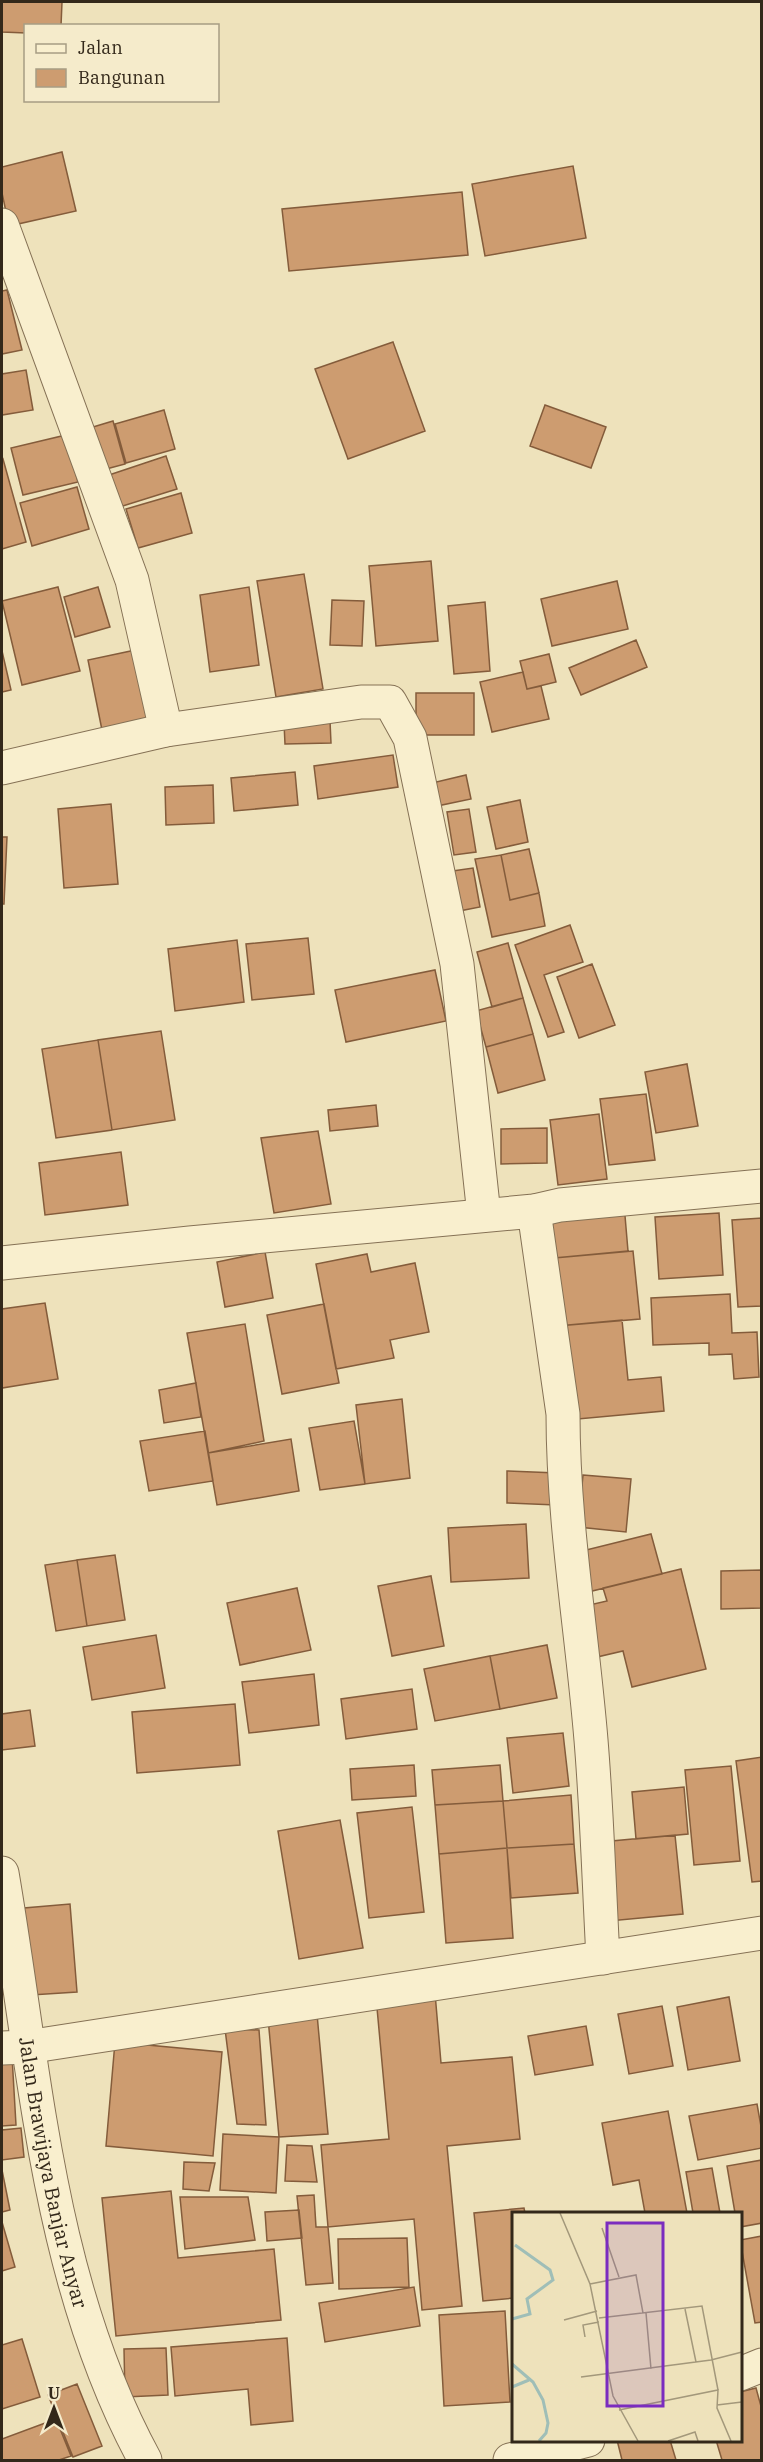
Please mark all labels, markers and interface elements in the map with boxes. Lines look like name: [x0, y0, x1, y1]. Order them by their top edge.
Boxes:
legend: [24, 24, 219, 102]
text: Jalan: [78, 36, 123, 59]
text: Bangunan: [78, 66, 165, 89]
street label: Jalan Brawijaya Banjar Anyar: [14, 2035, 95, 2311]
inset map: [512, 2212, 742, 2441]
north arrow: [24, 2378, 84, 2438]
text: U: [48, 2383, 60, 2403]

